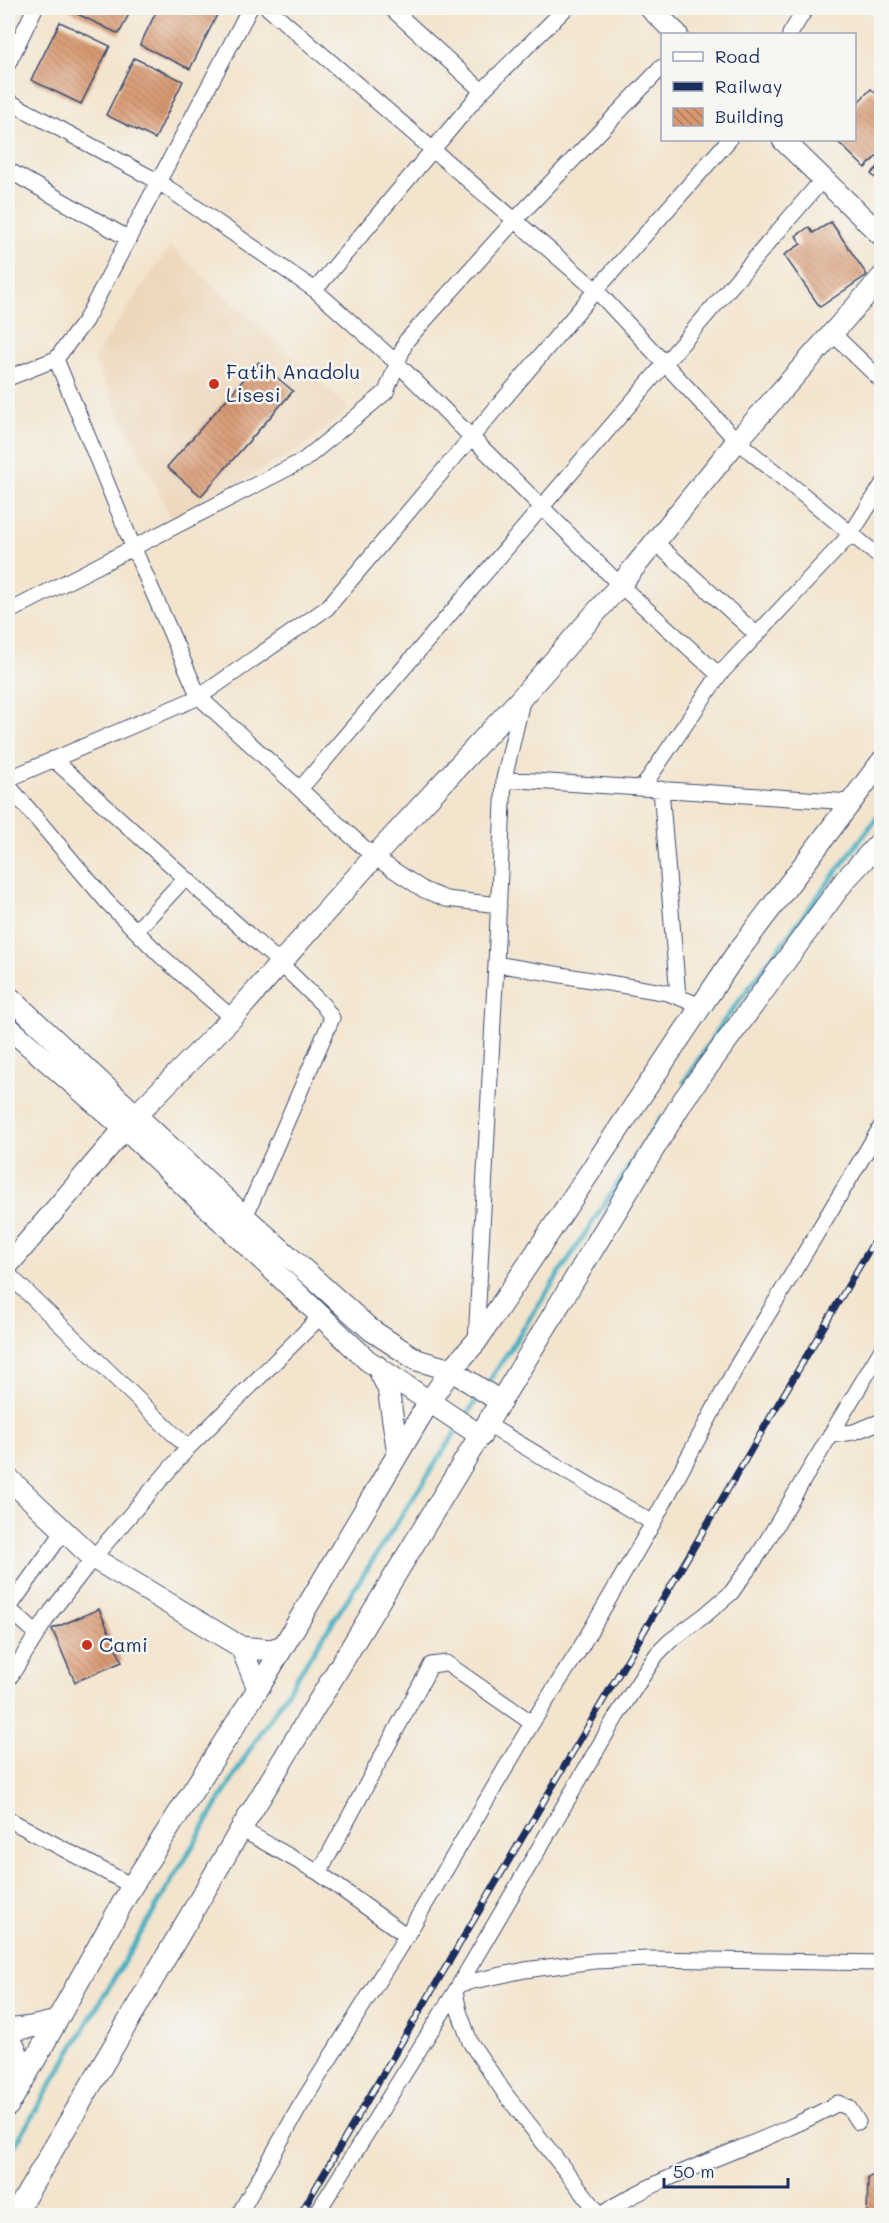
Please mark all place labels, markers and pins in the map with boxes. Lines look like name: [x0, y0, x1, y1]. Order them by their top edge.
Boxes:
place label: Fatih Anadolu Lisesi: [226, 358, 360, 407]
marker: Fatih Anadolu Lisesi: [207, 377, 221, 391]
place label: Cami: [99, 1631, 148, 1657]
marker: Cami: [80, 1638, 94, 1652]

